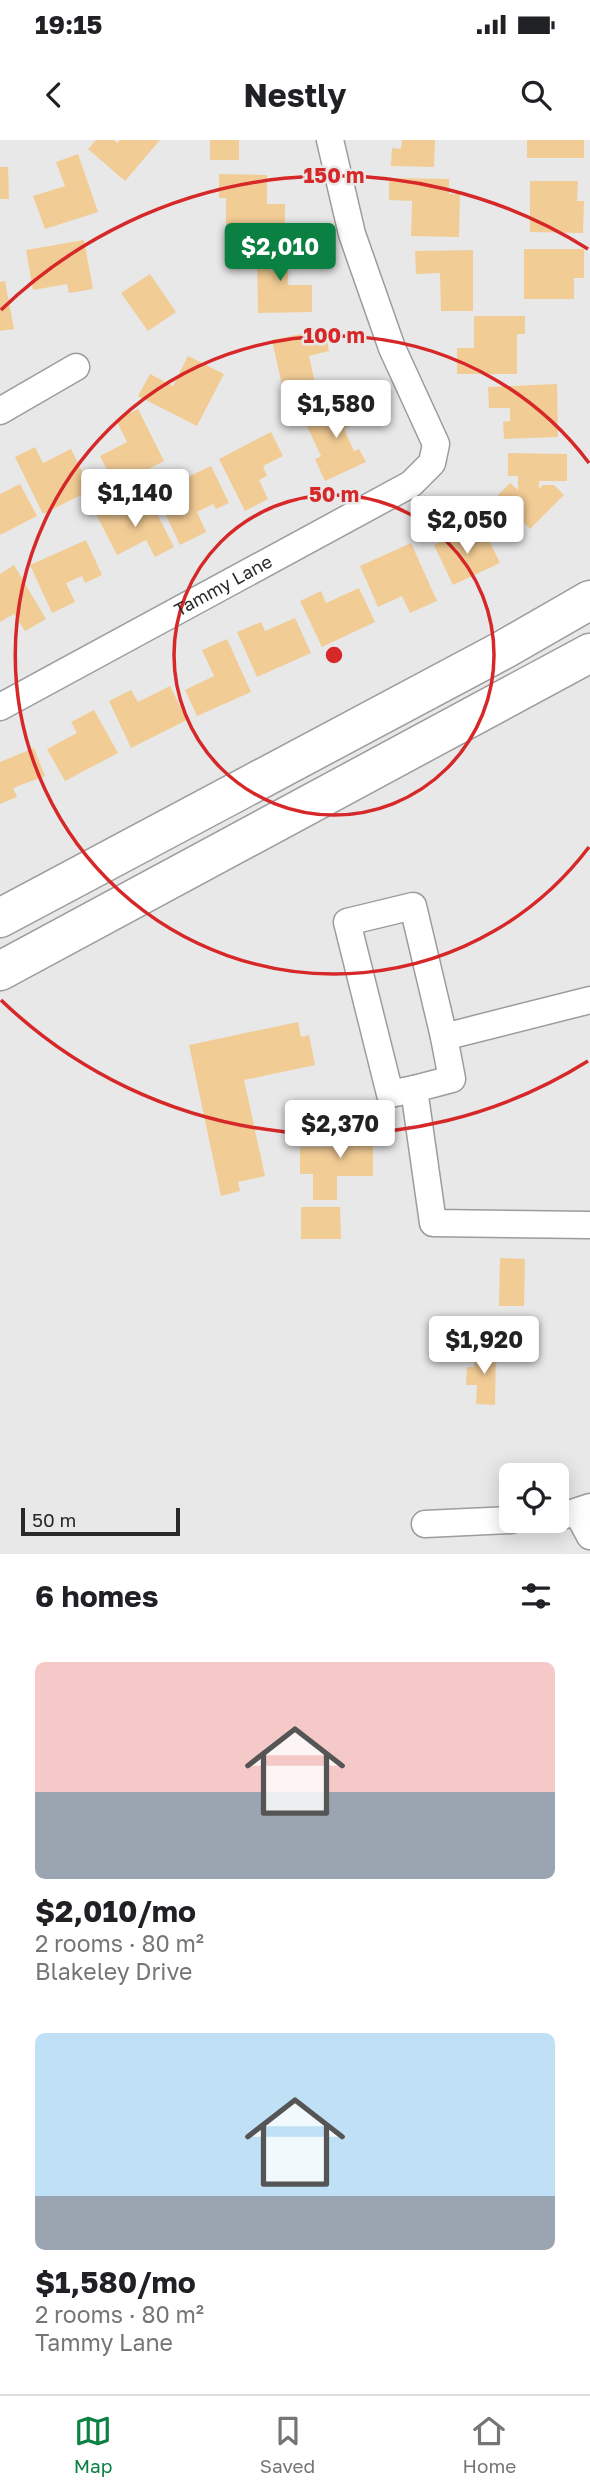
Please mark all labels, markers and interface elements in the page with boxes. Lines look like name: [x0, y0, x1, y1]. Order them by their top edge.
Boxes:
text: 19:15: [35, 9, 102, 40]
icon: back: [35, 76, 73, 114]
text: Nestly: [243, 76, 347, 114]
icon: search: [517, 76, 555, 114]
text: 150 m: [304, 162, 364, 188]
pin: $2,010: [223, 223, 337, 283]
text: $2,010: [241, 232, 319, 260]
text: 100 m: [303, 322, 365, 348]
pin: $1,580: [279, 380, 393, 440]
text: $1,580: [297, 389, 375, 417]
pin: $1,140: [78, 470, 192, 529]
text: $1,140: [97, 478, 173, 506]
text: 50 m: [309, 481, 359, 507]
pin: $2,050: [410, 496, 524, 556]
text: $2,050: [427, 505, 507, 533]
street label: Tammy Lane: [170, 550, 275, 620]
centre of rings: [322, 643, 346, 667]
pin: $2,370: [283, 1100, 397, 1160]
text: $2,370: [301, 1109, 379, 1137]
pin: $1,920: [427, 1316, 541, 1376]
text: $1,920: [445, 1325, 523, 1353]
map controls: [499, 1463, 569, 1533]
button: locate: [499, 1463, 569, 1533]
scale bar: [21, 1505, 180, 1537]
text: 50 m: [32, 1508, 76, 1531]
icon: filters: [517, 1577, 555, 1615]
text: 6 homes: [35, 1578, 158, 1614]
icon: home: [232, 1708, 358, 1834]
text: $2,010/mo: [35, 1893, 196, 1929]
text: 2 rooms · 80 m²: [35, 1929, 204, 1957]
text: Blakeley Drive: [35, 1957, 192, 1985]
icon: home: [232, 2079, 358, 2205]
text: $1,580/mo: [35, 2264, 196, 2300]
text: 2 rooms · 80 m²: [35, 2300, 204, 2328]
text: Tammy Lane: [35, 2328, 173, 2356]
tab: Map: [74, 2412, 112, 2477]
tab: Saved: [260, 2412, 315, 2477]
tab: Home: [463, 2412, 516, 2477]

